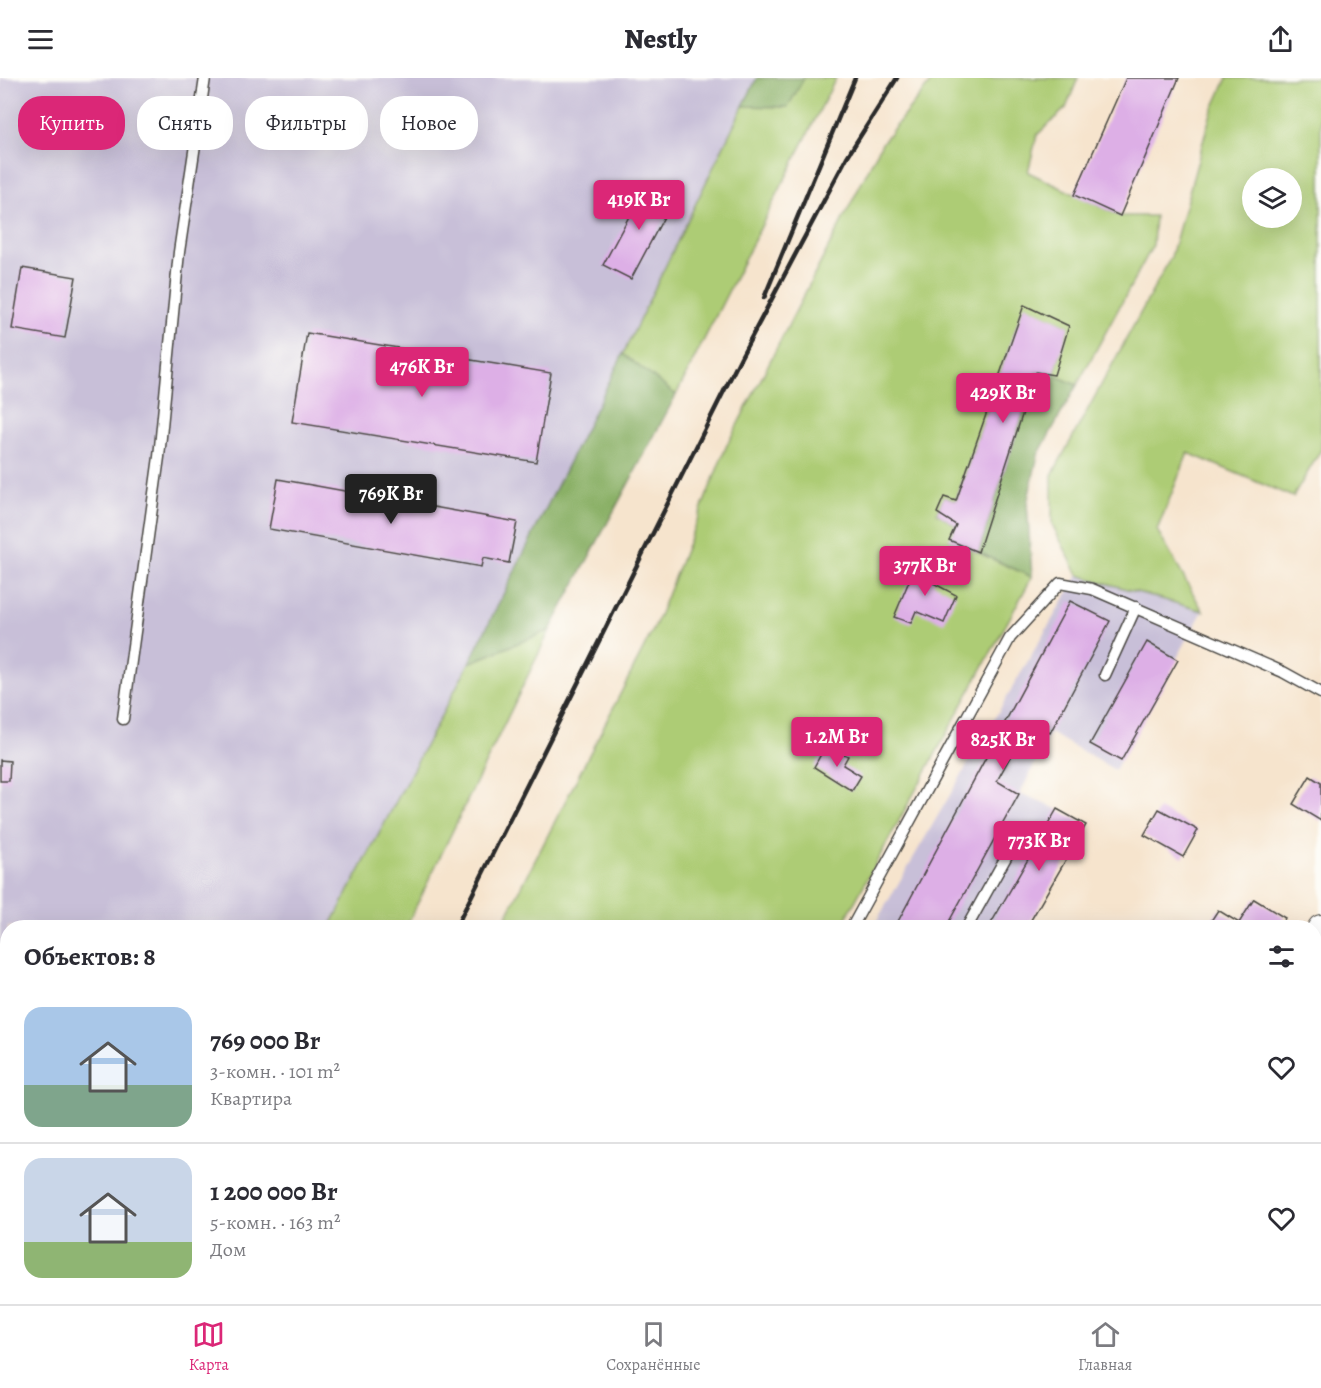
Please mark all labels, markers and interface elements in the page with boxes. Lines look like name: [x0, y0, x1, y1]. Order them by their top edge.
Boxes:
text: Nestly: [624, 21, 697, 57]
icon: menu: [24, 23, 57, 56]
icon: share: [1264, 23, 1297, 56]
chip: Купить: [18, 96, 125, 150]
chip: Снять: [137, 96, 233, 150]
chip: Фильтры: [245, 96, 368, 150]
chip: Новое: [380, 96, 478, 150]
map controls: [1242, 168, 1302, 228]
button: layers: [1242, 168, 1302, 228]
pin: 419K Br: [584, 180, 694, 231]
text: 419K Br: [607, 186, 671, 213]
pin: 476K Br: [367, 347, 477, 398]
text: 476K Br: [390, 353, 454, 380]
pin: 429K Br: [948, 373, 1058, 424]
text: 429K Br: [970, 379, 1036, 406]
pin: 769K Br: [336, 474, 446, 525]
text: 769K Br: [359, 480, 423, 507]
pin: 377K Br: [870, 546, 980, 597]
text: 377K Br: [894, 552, 956, 579]
pin: 1.2M Br: [782, 717, 892, 768]
pin: 825K Br: [948, 720, 1058, 771]
text: 1.2M Br: [805, 723, 869, 750]
text: 825K Br: [970, 726, 1036, 753]
pin: 773K Br: [984, 821, 1094, 872]
text: 773K Br: [1008, 827, 1070, 854]
text: Объектов: 8: [24, 939, 156, 974]
icon: filters: [1265, 940, 1298, 973]
text: 769 000 Br: [210, 1023, 320, 1058]
icon: home: [72, 1031, 144, 1103]
icon: heart: [1265, 1051, 1298, 1084]
text: 3-комн. · 101 m²: [210, 1058, 340, 1085]
text: Квартира: [210, 1085, 292, 1112]
text: 1 200 000 Br: [210, 1174, 338, 1209]
icon: home: [72, 1182, 144, 1254]
icon: heart: [1265, 1202, 1298, 1235]
text: 5-комн. · 163 m²: [210, 1209, 341, 1236]
text: Дом: [210, 1236, 246, 1263]
tab: Карта: [189, 1318, 229, 1376]
tab: Сохранённые: [606, 1318, 701, 1376]
tab: Главная: [1078, 1318, 1132, 1376]

